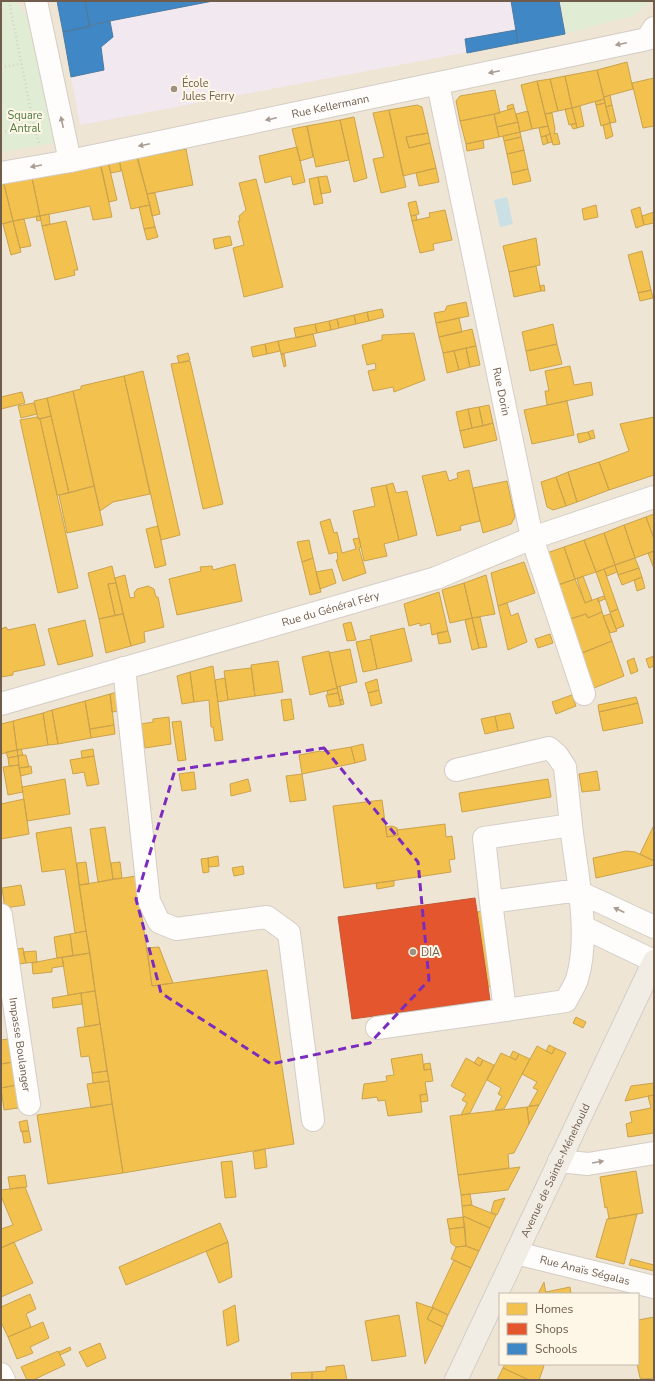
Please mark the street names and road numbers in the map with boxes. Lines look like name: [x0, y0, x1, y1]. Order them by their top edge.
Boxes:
street label: Rue Kellermann: [290, 90, 370, 121]
street label: Rue Dorin: [489, 366, 514, 417]
street label: Rue du Général Féry: [280, 587, 381, 630]
street label: Impasse Boulanger: [6, 996, 35, 1093]
street label: Avenue de Sainte-Ménehould: [517, 1101, 593, 1240]
street label: Rue Anaïs Ségalas: [538, 1252, 632, 1288]

